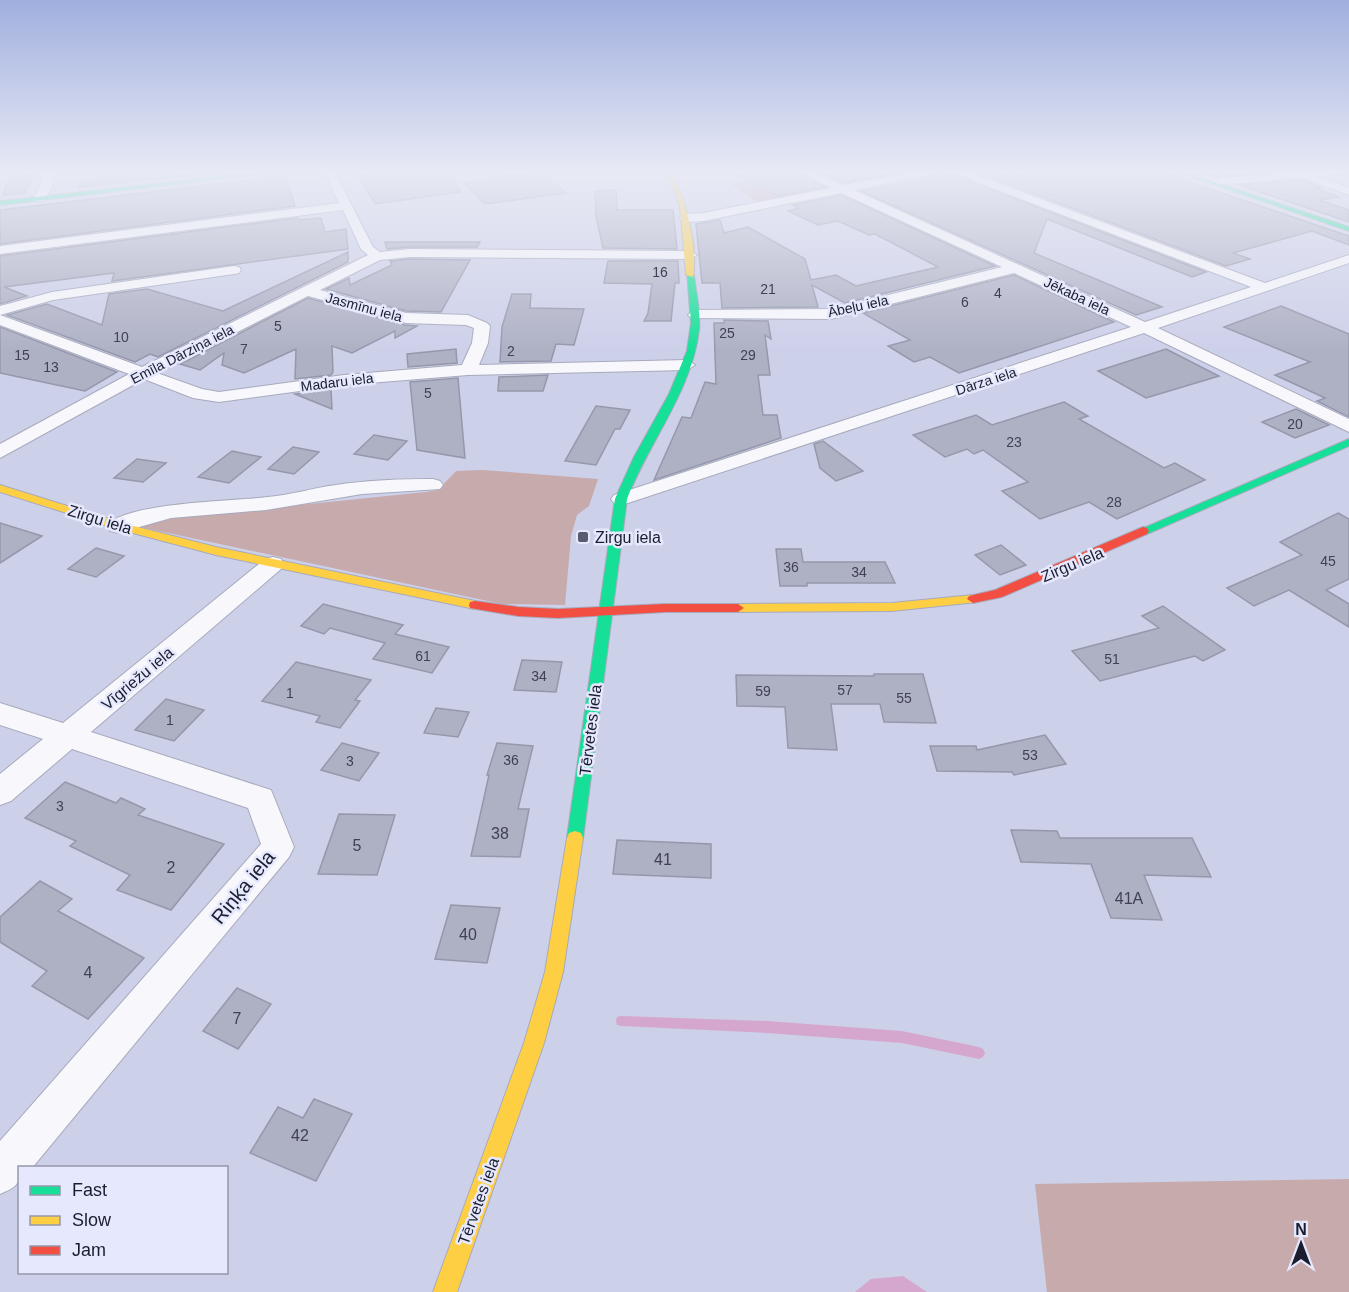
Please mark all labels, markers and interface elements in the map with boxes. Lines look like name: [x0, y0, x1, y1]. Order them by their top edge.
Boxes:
house number: 16: [652, 264, 668, 280]
street label: Jēkaba iela: [1042, 274, 1113, 318]
house number: 21: [760, 281, 776, 297]
house number: 4: [994, 285, 1002, 301]
street label: Jasmīnu iela: [324, 289, 404, 325]
street label: Ābeļu iela: [826, 292, 890, 320]
house number: 6: [961, 294, 969, 310]
house number: 5: [274, 318, 282, 334]
street label: Emīla Dārziņa iela: [128, 321, 236, 387]
house number: 25: [719, 325, 735, 341]
house number: 10: [113, 329, 129, 345]
house number: 7: [240, 341, 248, 357]
house number: 2: [507, 343, 515, 359]
house number: 15: [14, 347, 30, 363]
house number: 29: [740, 347, 756, 363]
house number: 13: [43, 359, 59, 375]
street label: Dārza iela: [954, 364, 1019, 398]
street label: Madaru iela: [300, 370, 374, 394]
house number: 5: [424, 385, 432, 401]
house number: 20: [1287, 416, 1303, 432]
house number: 23: [1006, 434, 1022, 450]
house number: 28: [1106, 494, 1122, 510]
street label: Zirgu iela: [66, 502, 134, 537]
place label: Zirgu iela: [595, 529, 661, 546]
marker: Zirgu iela: [576, 530, 590, 544]
street label: Zirgu iela: [1039, 544, 1106, 585]
house number: 45: [1320, 553, 1336, 569]
house number: 36: [783, 559, 799, 575]
house number: 34: [851, 564, 867, 580]
street label: Vīgriežu iela: [98, 644, 177, 713]
house number: 61: [415, 648, 431, 664]
house number: 51: [1104, 651, 1120, 667]
house number: 34: [531, 668, 547, 684]
house number: 57: [837, 682, 853, 698]
street label: Tērvetes iela: [576, 683, 605, 777]
house number: 59: [755, 683, 771, 699]
house number: 1: [286, 685, 294, 701]
house number: 55: [896, 690, 912, 706]
house number: 1: [166, 712, 174, 728]
house number: 53: [1022, 747, 1038, 763]
house number: 36: [503, 752, 519, 768]
house number: 3: [346, 753, 354, 769]
house number: 3: [56, 798, 64, 814]
house number: 38: [491, 825, 509, 842]
house number: 5: [353, 837, 362, 854]
street label: Riņķa iela: [207, 845, 280, 928]
house number: 41: [654, 851, 672, 868]
house number: 2: [167, 859, 176, 876]
house number: 41A: [1115, 890, 1144, 907]
house number: 40: [459, 926, 477, 943]
house number: 4: [84, 964, 93, 981]
house number: 7: [233, 1010, 242, 1027]
house number: 42: [291, 1127, 309, 1144]
street label: Tērvetes iela: [455, 1155, 502, 1247]
legend: [18, 1166, 228, 1274]
text: Fast: [72, 1180, 107, 1200]
text: Slow: [72, 1210, 112, 1230]
north arrow: [1271, 1214, 1331, 1274]
text: N: [1295, 1221, 1307, 1238]
text: Jam: [72, 1240, 106, 1260]

